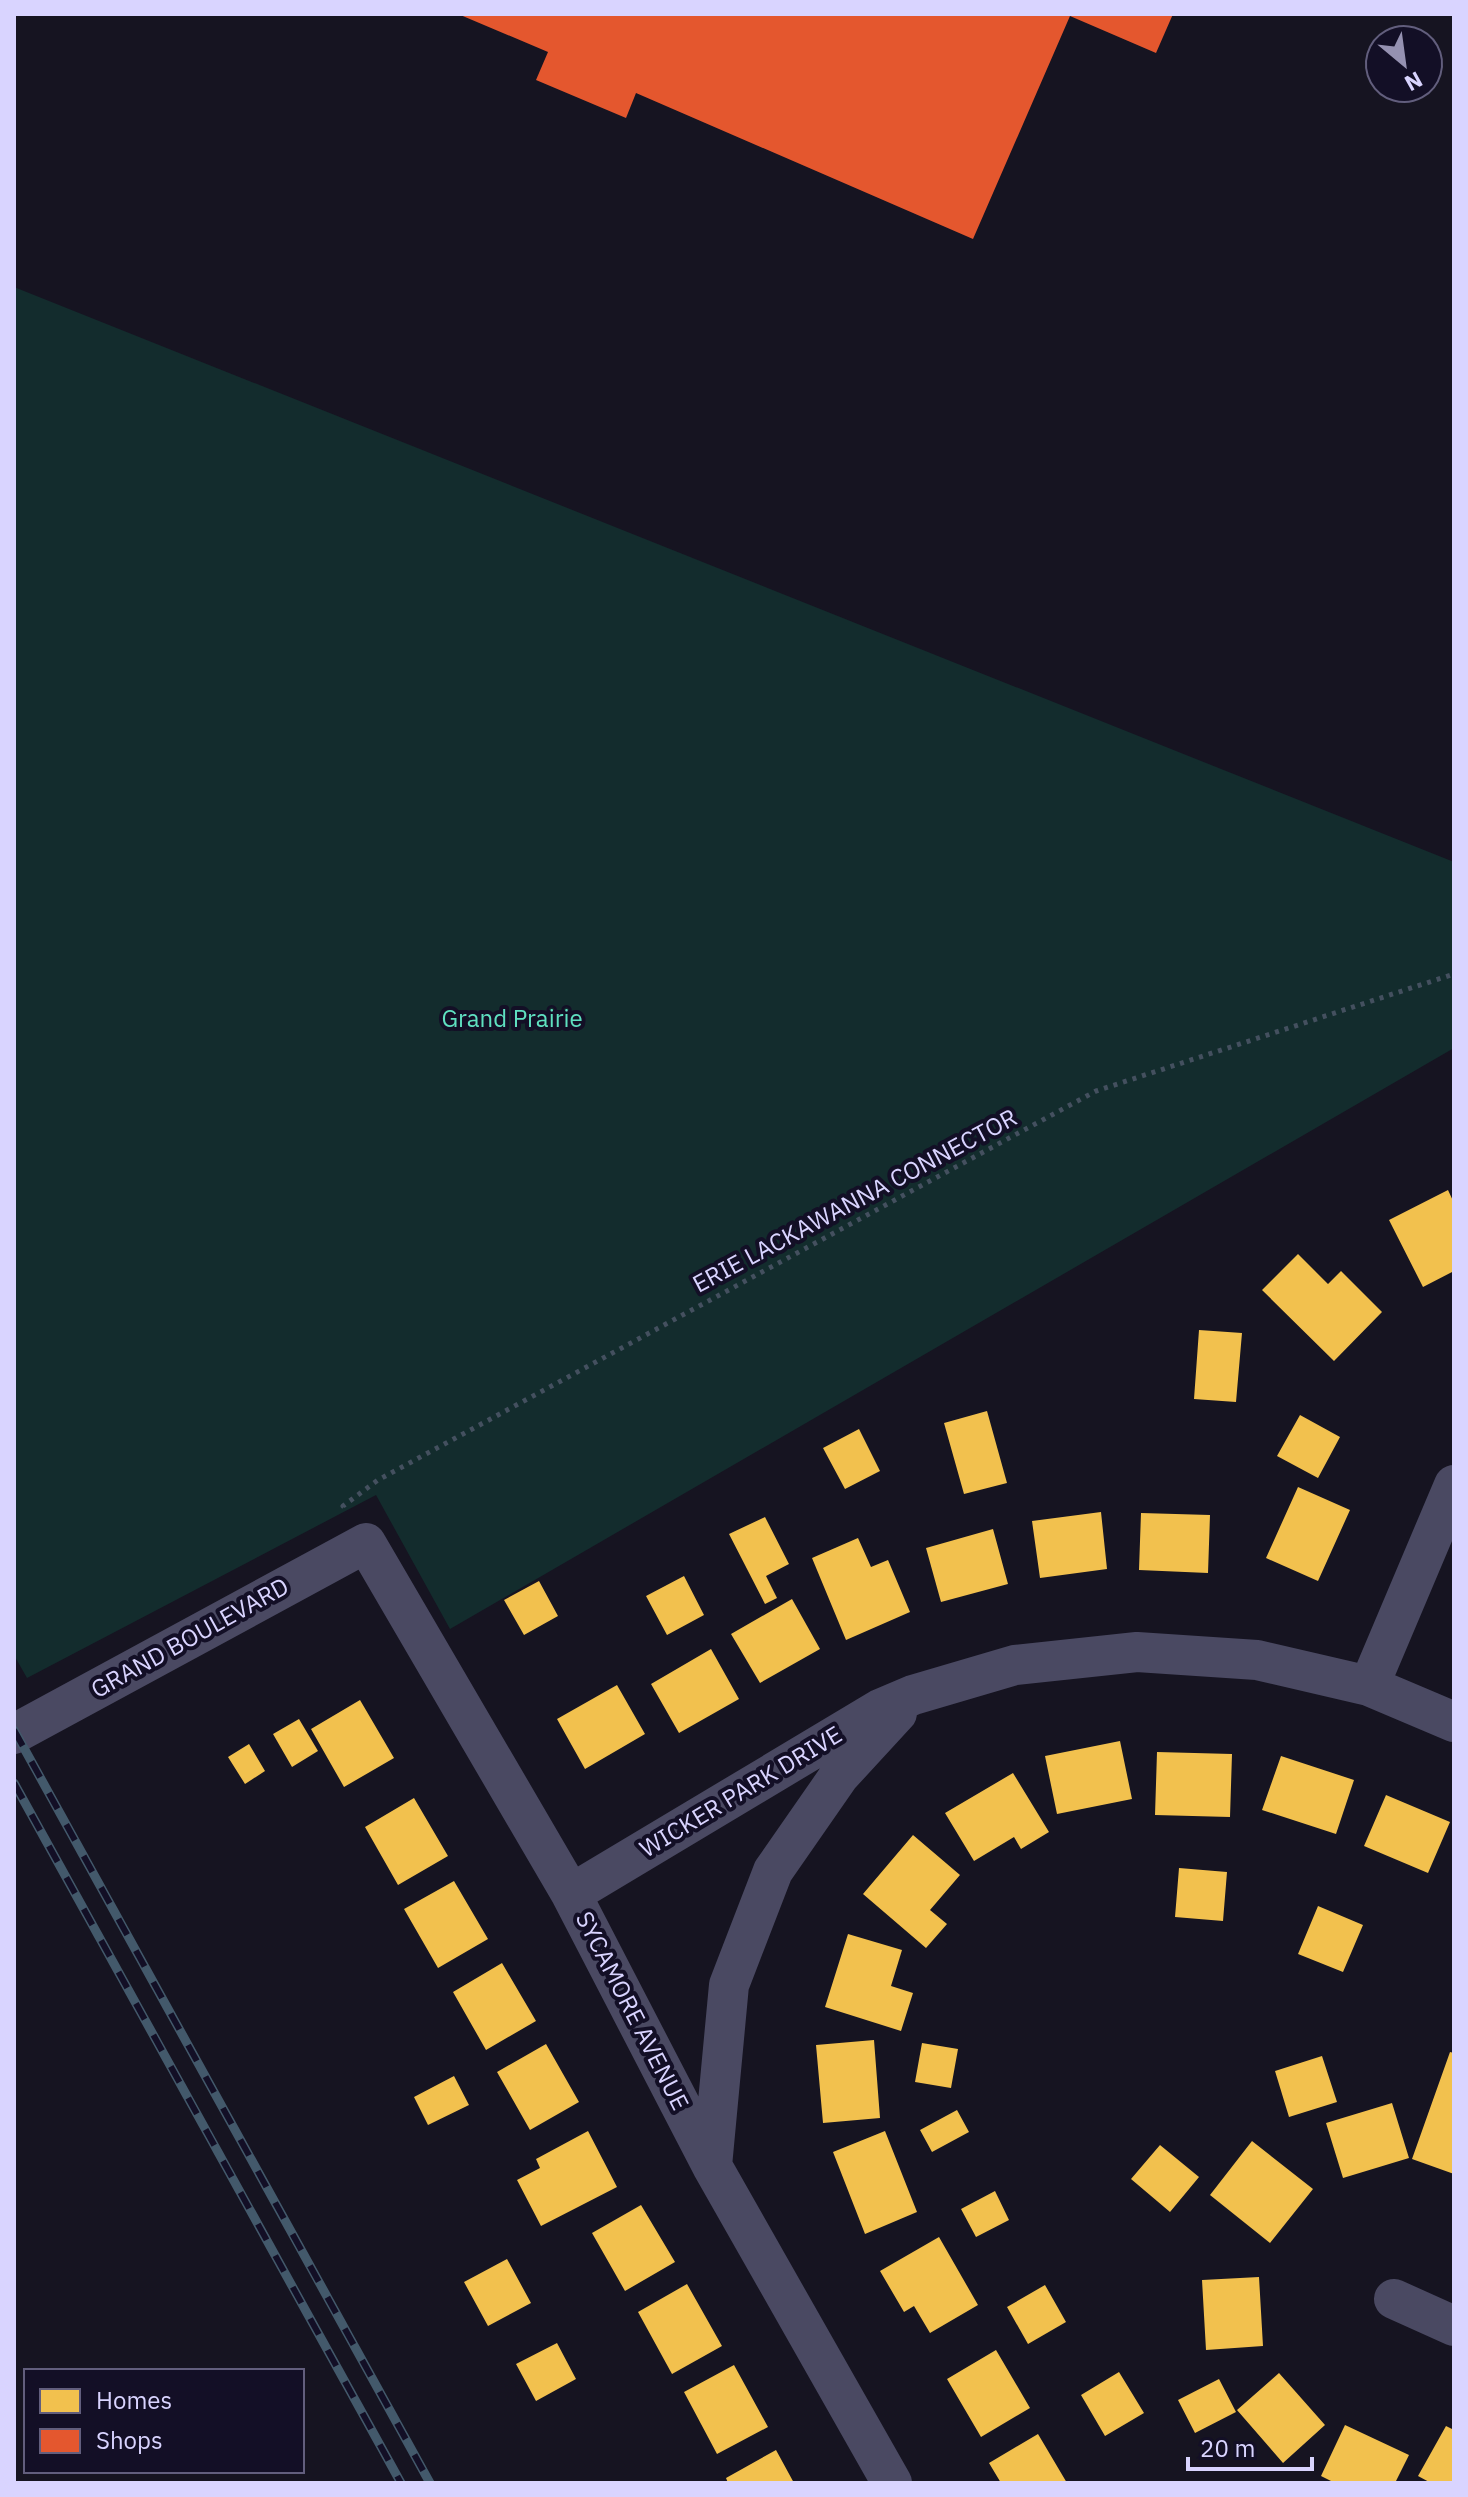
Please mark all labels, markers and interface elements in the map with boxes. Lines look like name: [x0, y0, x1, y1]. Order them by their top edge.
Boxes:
north arrow: [1364, 24, 1444, 104]
text: N: [1400, 65, 1428, 98]
park label: Grand Prairie: [441, 1002, 583, 1034]
street label: ERIE LACKAWANNA CONNECTOR: [687, 1101, 1022, 1300]
street label: GRAND BOULEVARD: [85, 1569, 294, 1705]
street label: WICKER PARK DRIVE: [633, 1718, 848, 1864]
street label: SYCAMORE AVENUE: [569, 1906, 697, 2115]
legend: [24, 2369, 304, 2473]
text: Homes: [96, 2384, 172, 2416]
scale bar: [1188, 2421, 1312, 2471]
text: Shops: [96, 2424, 163, 2456]
text: 20 m: [1200, 2432, 1255, 2464]

